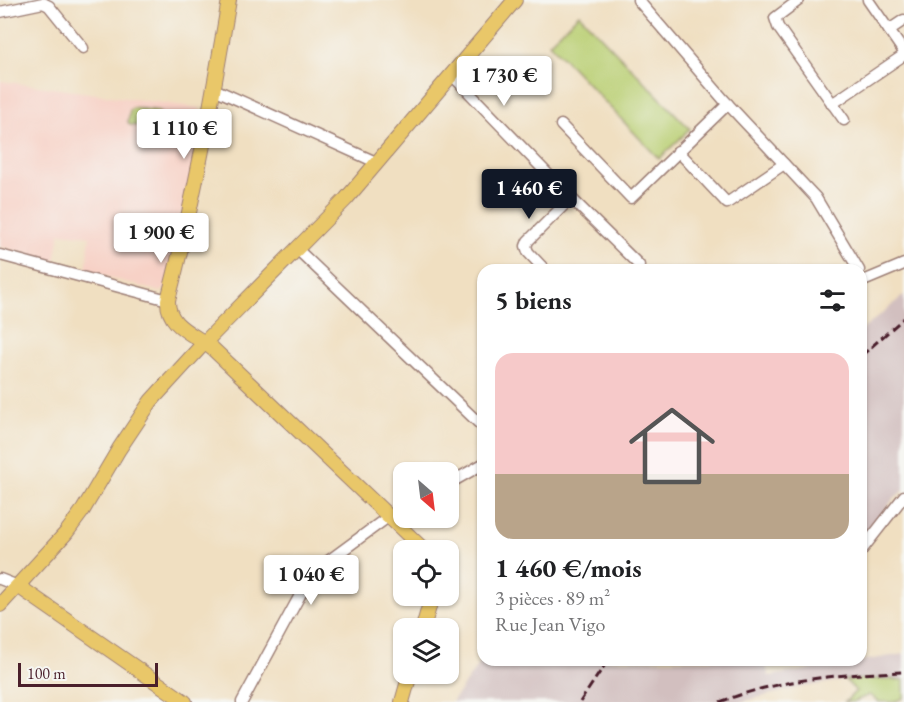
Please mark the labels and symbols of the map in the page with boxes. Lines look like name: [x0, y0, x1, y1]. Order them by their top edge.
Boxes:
pin: 1 730 €: [449, 56, 559, 107]
pin: 1 110 €: [129, 109, 239, 160]
pin: 1 460 €: [474, 169, 584, 220]
pin: 1 900 €: [106, 213, 216, 264]
north arrow: [393, 462, 459, 528]
pin: 1 040 €: [256, 555, 366, 606]
scale bar: [18, 660, 158, 688]

